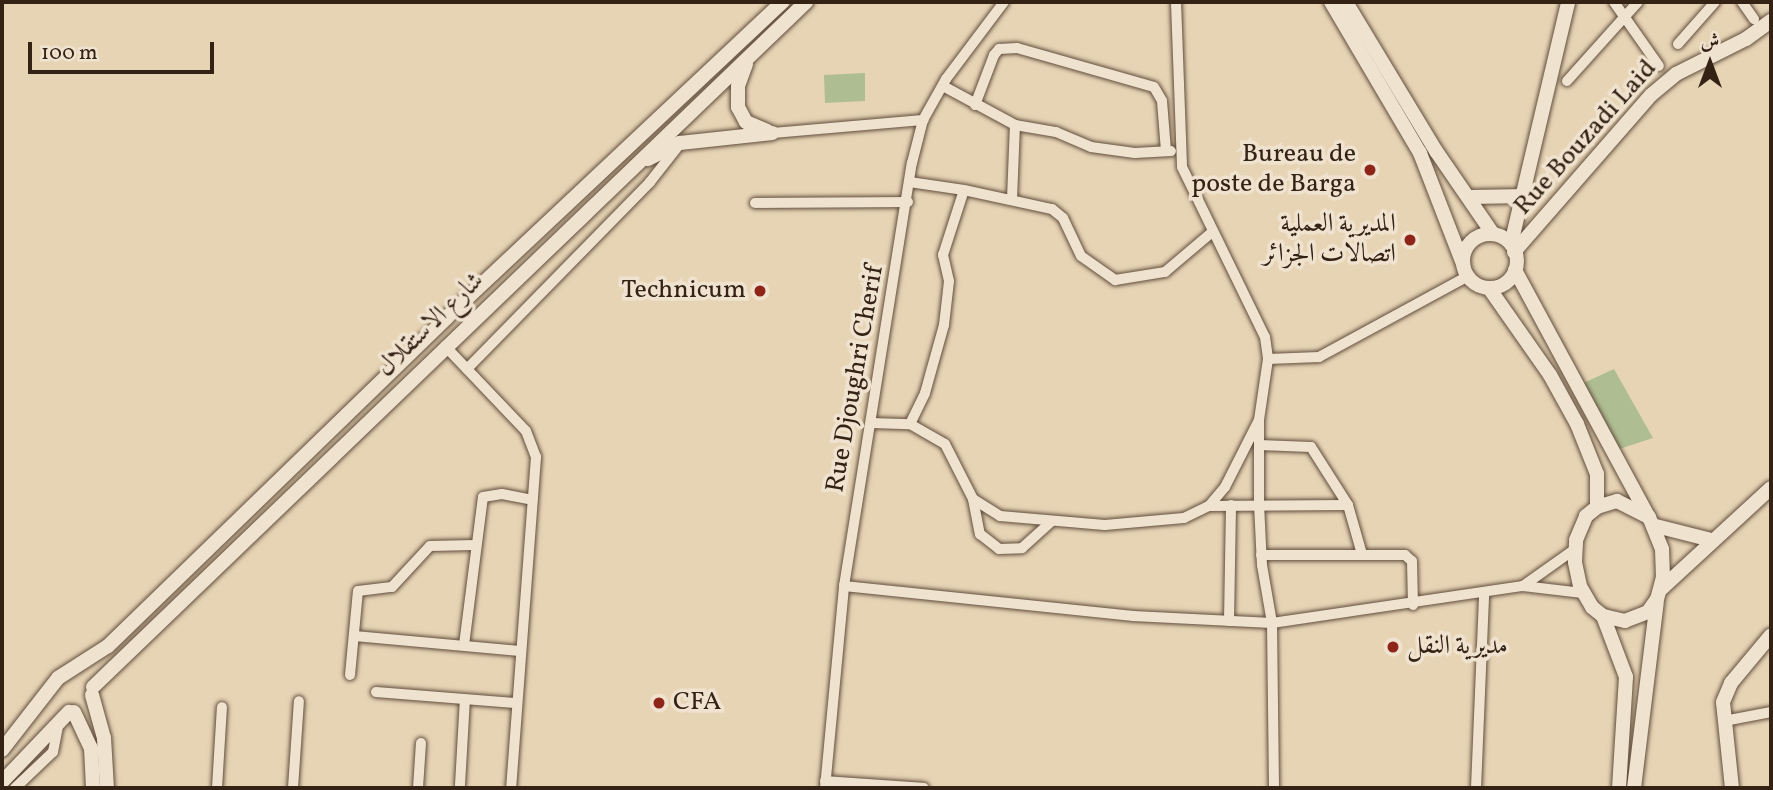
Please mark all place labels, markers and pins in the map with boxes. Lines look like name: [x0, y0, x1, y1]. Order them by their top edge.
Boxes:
place label: Bureau de poste de Barga: [1191, 139, 1356, 200]
marker: Bureau de poste de Barga: [1362, 162, 1378, 178]
place label: المديرية العملية اتصالات الجزائر: [1263, 209, 1396, 270]
marker: المديرية العملية اتصالات الجزائر: [1402, 232, 1418, 248]
place label: Technicum: [621, 275, 746, 307]
marker: Technicum: [752, 283, 768, 299]
place label: مديرية النقل: [1407, 631, 1508, 663]
marker: مديرية النقل: [1385, 639, 1401, 655]
place label: CFA: [673, 687, 721, 719]
marker: CFA: [651, 695, 667, 711]

